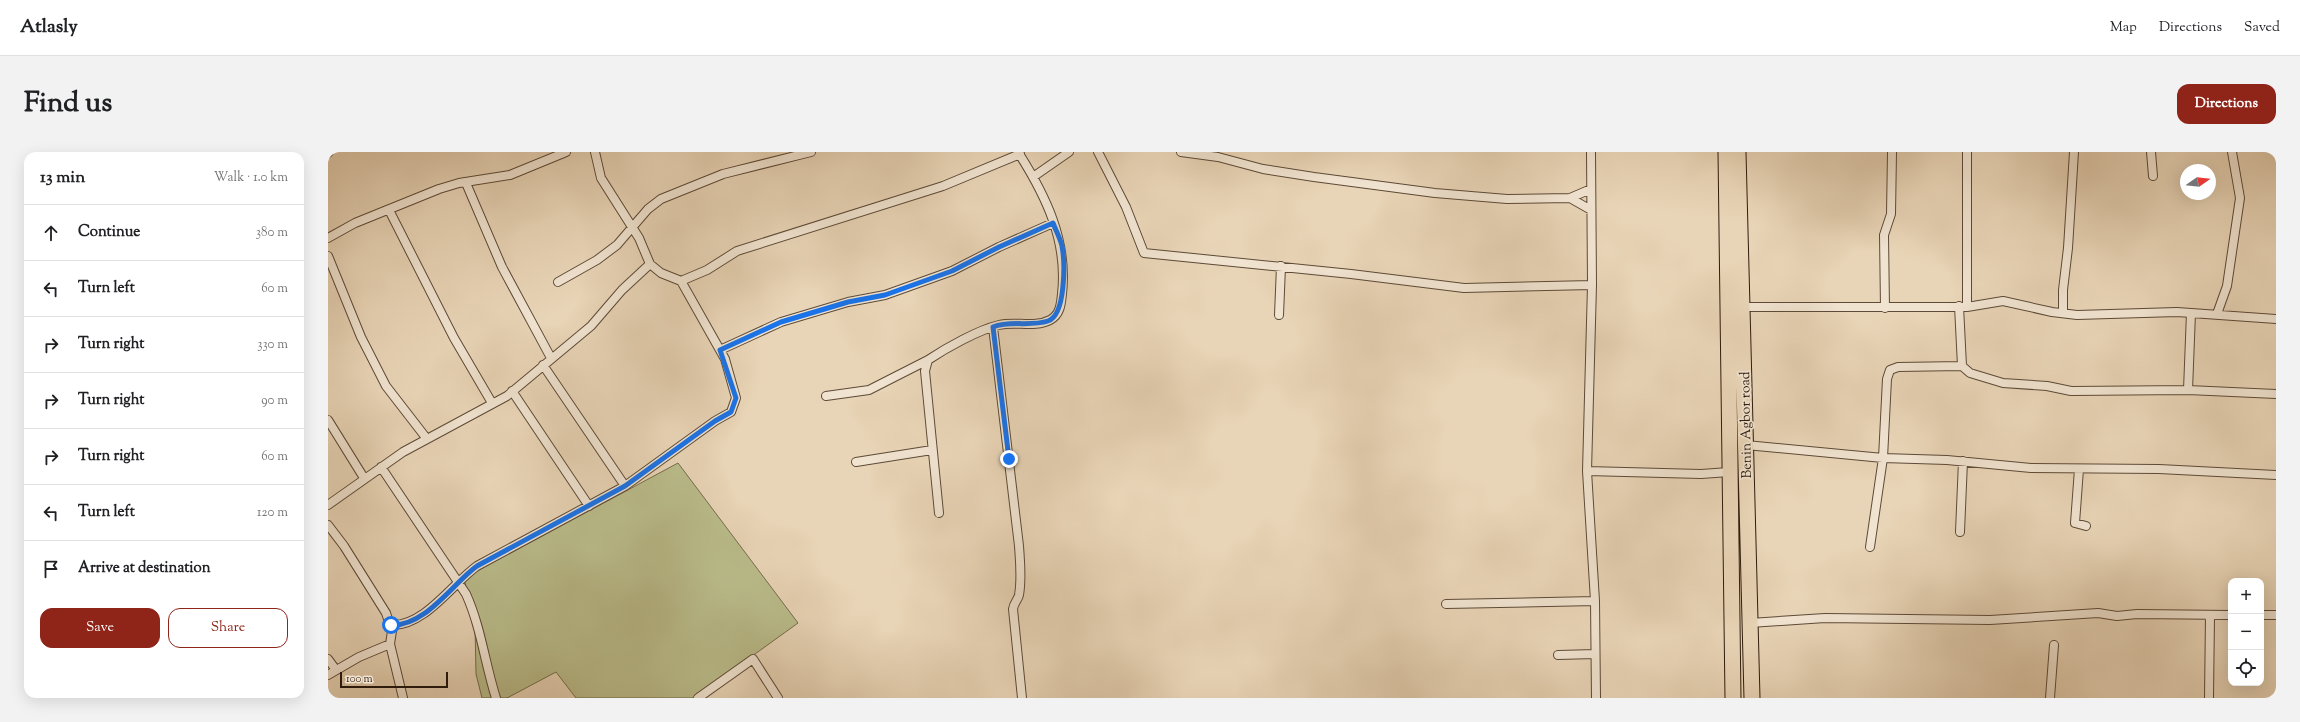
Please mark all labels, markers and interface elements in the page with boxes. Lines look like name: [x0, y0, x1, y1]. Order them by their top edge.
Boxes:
text: Atlasly: [20, 14, 78, 41]
text: Map: [2110, 18, 2137, 38]
text: Directions: [2159, 18, 2222, 38]
text: Saved: [2244, 18, 2280, 38]
text: Find us: [24, 84, 112, 124]
button: Directions: [2177, 84, 2276, 124]
north arrow: [2180, 164, 2216, 200]
text: 13 min: [40, 166, 85, 190]
text: Walk · 1.0 km: [214, 169, 288, 187]
icon: ahead: [40, 222, 62, 244]
text: Continue: [78, 222, 140, 243]
text: 380 m: [256, 224, 288, 242]
icon: left: [40, 278, 62, 300]
text: Turn left: [78, 278, 135, 299]
text: 60 m: [261, 280, 288, 298]
icon: right: [40, 334, 62, 356]
text: Turn right: [78, 334, 144, 355]
text: 330 m: [257, 336, 288, 354]
street label: Benin Agbor road: [1736, 371, 1758, 479]
icon: right: [40, 390, 62, 412]
text: Turn right: [78, 390, 144, 411]
text: 90 m: [261, 392, 288, 410]
icon: right: [40, 446, 62, 468]
text: Turn right: [78, 446, 144, 467]
text: 60 m: [261, 448, 288, 466]
route end: [1000, 450, 1018, 468]
icon: left: [40, 502, 62, 524]
text: Turn left: [78, 502, 135, 523]
text: 120 m: [257, 504, 288, 522]
icon: arrive: [40, 558, 62, 580]
text: Arrive at destination: [78, 558, 211, 579]
map controls: [2228, 578, 2264, 686]
button: +: [2228, 578, 2264, 614]
button: Save: [40, 608, 160, 648]
button: Share: [168, 608, 288, 648]
button: −: [2228, 614, 2264, 650]
route start: [382, 616, 400, 634]
button: locate: [2228, 650, 2264, 686]
scale bar: [340, 670, 448, 689]
text: 100 m: [346, 671, 373, 687]

